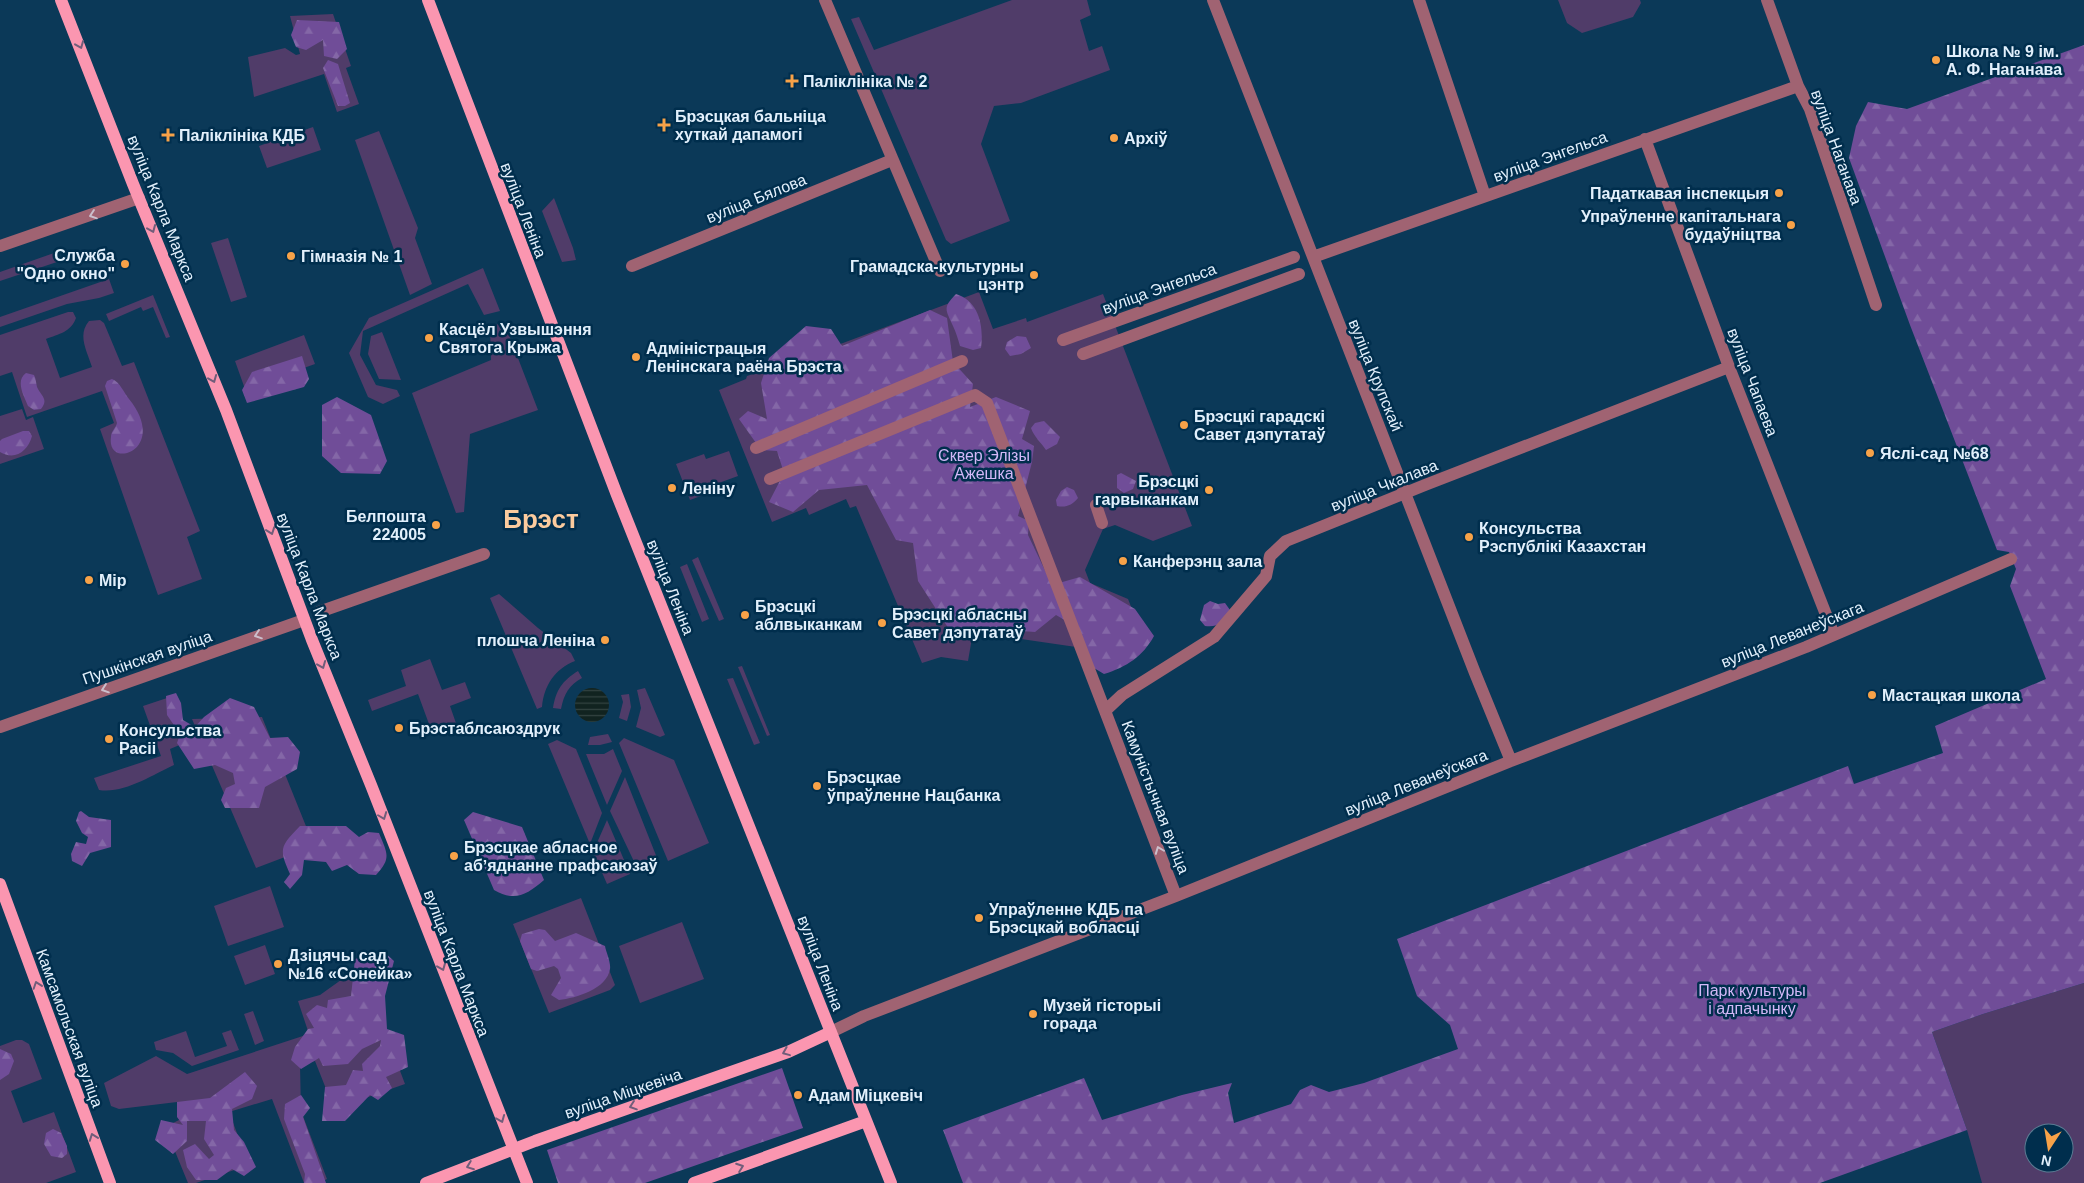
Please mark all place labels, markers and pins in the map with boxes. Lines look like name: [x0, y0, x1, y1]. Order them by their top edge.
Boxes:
place label: Школа № 9 ім. А. Ф. Наганава: [1946, 43, 2062, 78]
marker: Школа № 9 ім. А. Ф. Наганава: [1930, 54, 1942, 66]
place label: Паліклініка № 2: [803, 73, 928, 90]
marker: Паліклініка № 2: [785, 74, 799, 88]
place label: Брэсцкая бальніца хуткай дапамогі: [675, 108, 826, 143]
marker: Брэсцкая бальніца хуткай дапамогі: [657, 118, 671, 132]
place label: Паліклініка КДБ: [179, 127, 305, 144]
marker: Паліклініка КДБ: [161, 128, 175, 142]
place label: Архіў: [1124, 130, 1167, 147]
marker: Архіў: [1108, 132, 1120, 144]
place label: Падаткавая інспекцыя: [1590, 185, 1769, 202]
marker: Падаткавая інспекцыя: [1773, 187, 1785, 199]
place label: Упраўленне капітальнага будаўніцтва: [1581, 208, 1781, 243]
marker: Упраўленне капітальнага будаўніцтва: [1785, 219, 1797, 231]
place label: Служба "Одно окно": [17, 247, 115, 282]
place label: Гімназія № 1: [301, 248, 403, 265]
marker: Гімназія № 1: [285, 250, 297, 262]
marker: Служба "Одно окно": [119, 258, 131, 270]
place label: Грамадска-культурны цэнтр: [850, 258, 1024, 293]
marker: Грамадска-культурны цэнтр: [1028, 269, 1040, 281]
place label: Касцёл Узвышэння Святога Крыжа: [439, 321, 592, 356]
marker: Касцёл Узвышэння Святога Крыжа: [423, 332, 435, 344]
place label: Адміністрацыя Ленінскага раёна Брэста: [646, 340, 842, 375]
marker: Адміністрацыя Ленінскага раёна Брэста: [630, 351, 642, 363]
place label: Брэсцкі гарадскі Савет дэпутатаў: [1194, 408, 1325, 443]
marker: Брэсцкі гарадскі Савет дэпутатаў: [1178, 419, 1190, 431]
place label: Яслі-сад №68: [1880, 445, 1989, 462]
marker: Яслі-сад №68: [1864, 447, 1876, 459]
place label: Брэсцкі гарвыканкам: [1095, 473, 1199, 508]
place label: Леніну: [682, 480, 735, 497]
marker: Леніну: [666, 482, 678, 494]
marker: Брэсцкі гарвыканкам: [1203, 484, 1215, 496]
place label: Белпошта 224005: [346, 508, 426, 543]
marker: Белпошта 224005: [430, 519, 442, 531]
place label: Консульства Рэспублікі Казахстан: [1479, 520, 1646, 555]
marker: Консульства Рэспублікі Казахстан: [1463, 531, 1475, 543]
place label: Канферэнц зала: [1133, 553, 1262, 570]
marker: Канферэнц зала: [1117, 555, 1129, 567]
place label: Мір: [99, 572, 127, 589]
marker: Мір: [83, 574, 95, 586]
place label: Брэсцкі аблвыканкам: [755, 598, 862, 633]
place label: Брэсцкі абласны Савет дэпутатаў: [892, 606, 1027, 641]
marker: Брэсцкі аблвыканкам: [739, 609, 751, 621]
marker: Брэсцкі абласны Савет дэпутатаў: [876, 617, 888, 629]
place label: плошча Леніна: [477, 632, 595, 649]
marker: плошча Леніна: [599, 634, 611, 646]
place label: Мастацкая школа: [1882, 687, 2020, 704]
marker: Мастацкая школа: [1866, 689, 1878, 701]
place label: Брэстаблсаюздрук: [409, 720, 561, 737]
place label: Консульства Расіі: [119, 722, 221, 757]
marker: Брэстаблсаюздрук: [393, 722, 405, 734]
marker: Консульства Расіі: [103, 733, 115, 745]
place label: Брэсцкае ўпраўленне Нацбанка: [827, 769, 1000, 804]
marker: Брэсцкае ўпраўленне Нацбанка: [811, 780, 823, 792]
place label: Брэсцкае абласное абʼяднанне прафсаюзаў: [464, 839, 658, 874]
marker: Брэсцкае абласное абʼяднанне прафсаюзаў: [448, 850, 460, 862]
place label: Упраўленне КДБ па Брэсцкай вобласці: [989, 901, 1143, 936]
marker: Упраўленне КДБ па Брэсцкай вобласці: [973, 912, 985, 924]
place label: Дзіцячы сад №16 «Сонейка»: [288, 947, 413, 982]
marker: Дзіцячы сад №16 «Сонейка»: [272, 958, 284, 970]
place label: Музей гісторыі горада: [1043, 997, 1161, 1032]
marker: Музей гісторыі горада: [1027, 1008, 1039, 1020]
place label: Адам Міцкевіч: [808, 1087, 923, 1104]
marker: Адам Міцкевіч: [792, 1089, 804, 1101]

